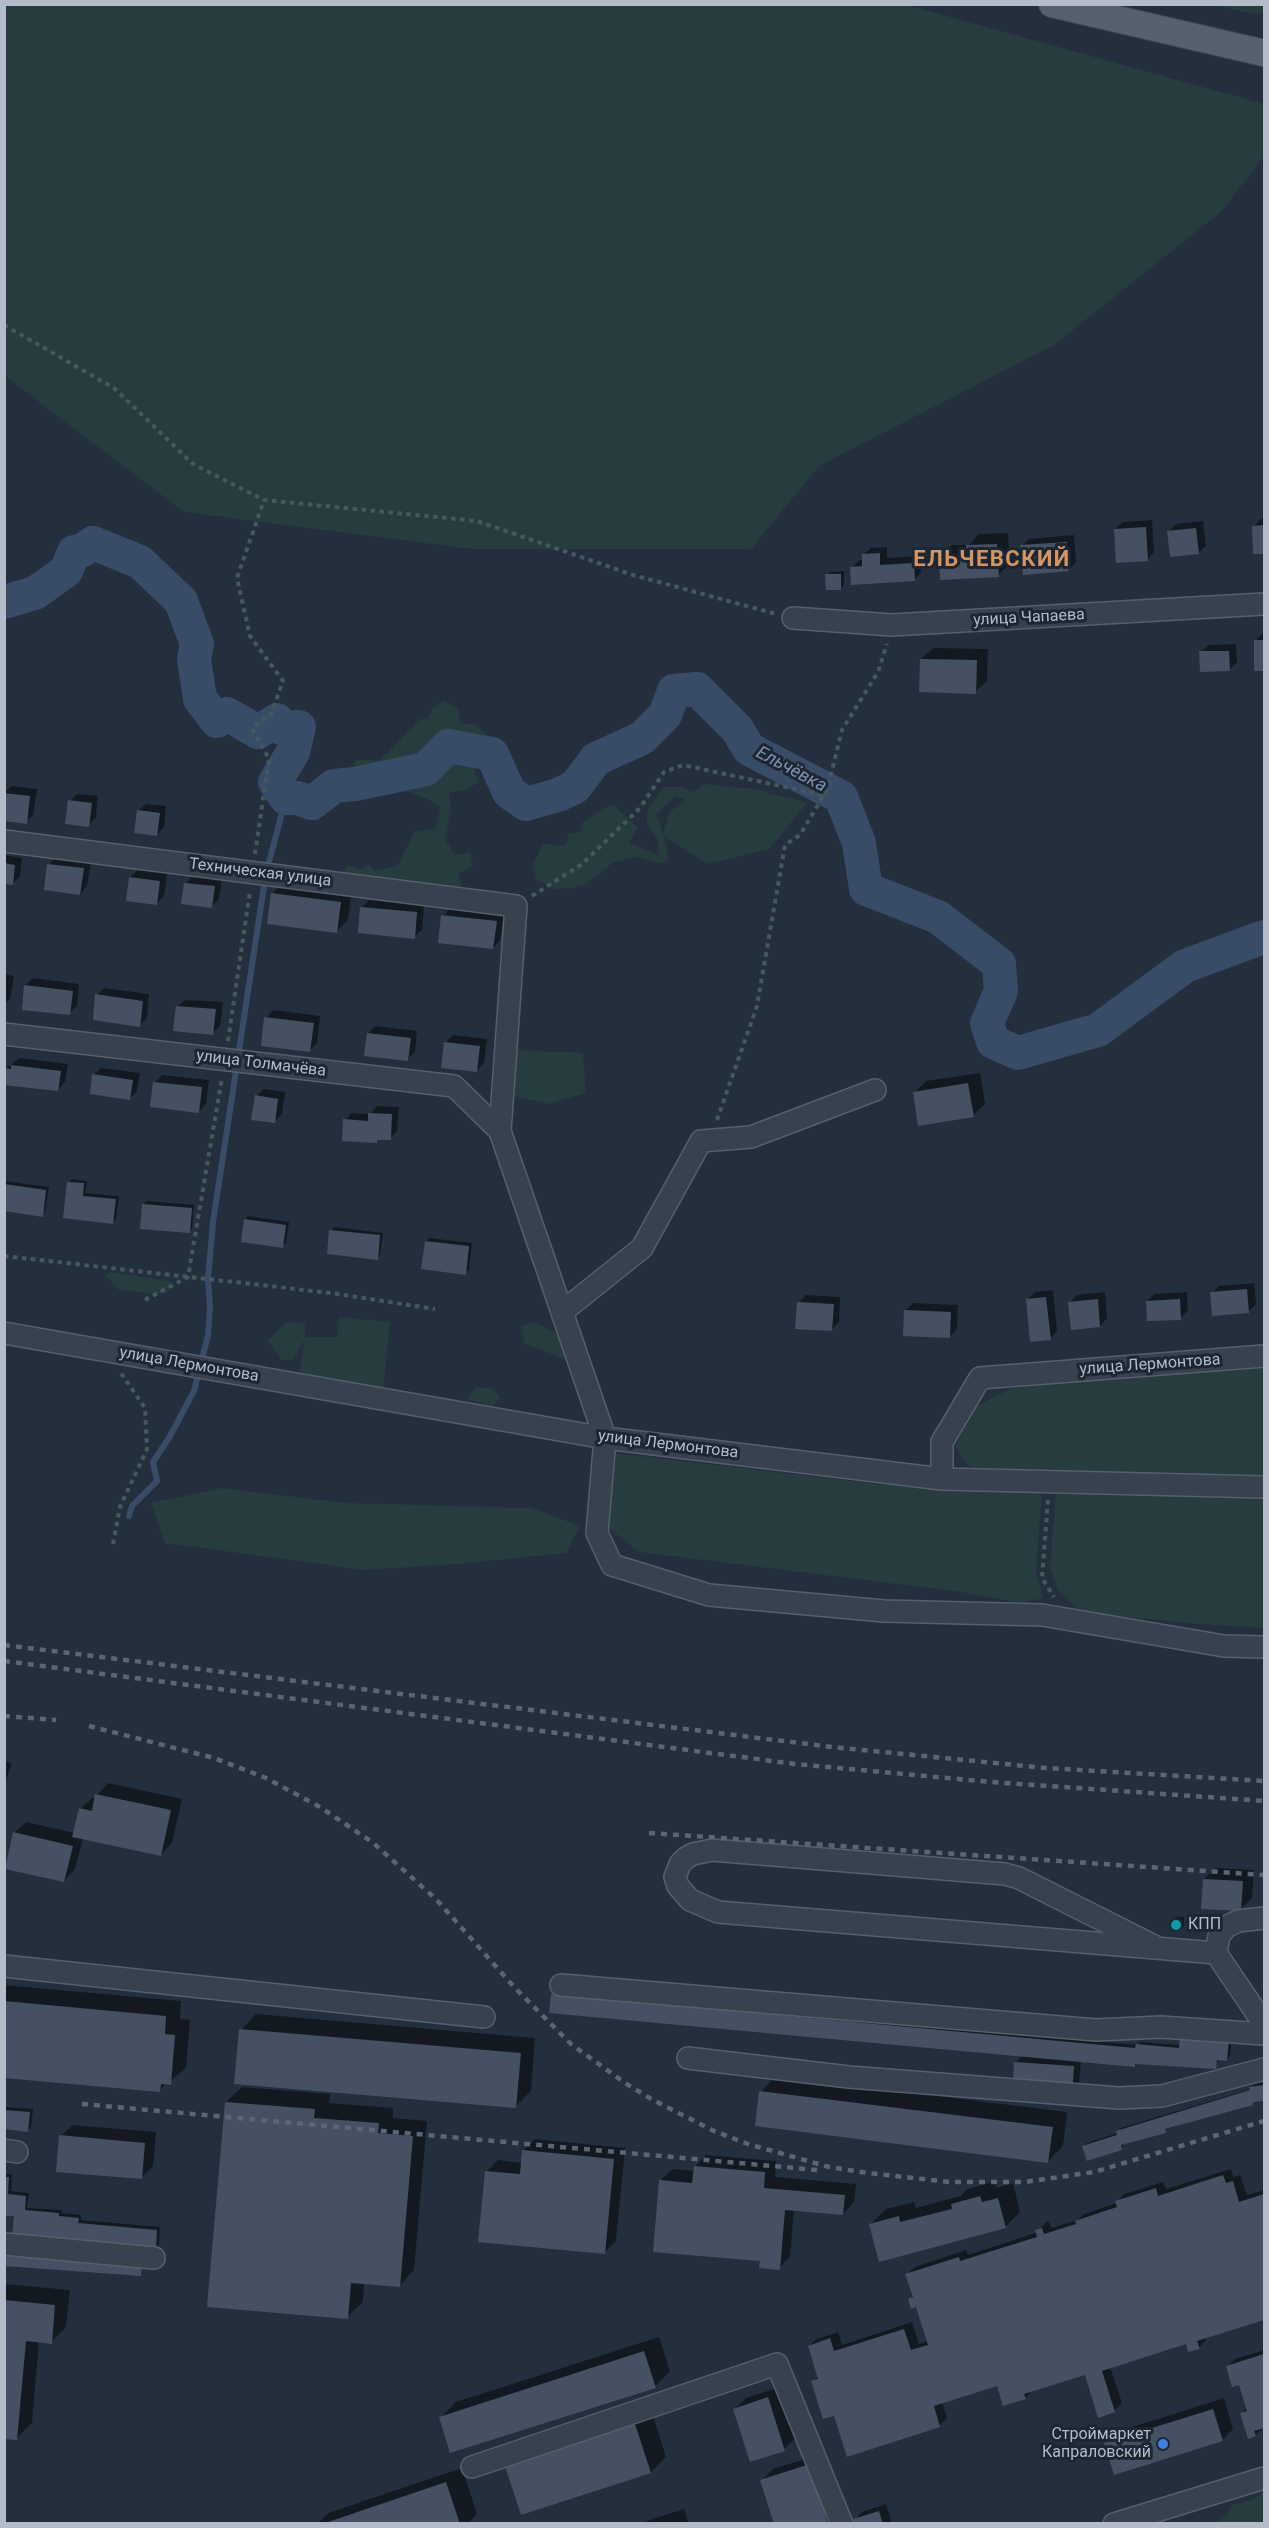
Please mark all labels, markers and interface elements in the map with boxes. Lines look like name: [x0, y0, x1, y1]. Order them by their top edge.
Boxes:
district label: ЕЛЬЧЕВСКИЙ: [913, 547, 1071, 573]
street label: улица Чапаева: [973, 605, 1085, 631]
water label: Ельчёвка: [752, 742, 830, 798]
street label: Техническая улица: [188, 855, 332, 891]
street label: улица Толмачёва: [195, 1047, 327, 1081]
street label: улица Лермонтова: [118, 1343, 260, 1387]
street label: улица Лермонтова: [1079, 1350, 1221, 1380]
street label: улица Лермонтова: [597, 1427, 739, 1463]
place label: КПП: [1188, 1915, 1221, 1935]
marker: КПП: [1169, 1918, 1183, 1932]
place label: Строймаркет Капраловский: [1042, 2425, 1151, 2463]
marker: Строймаркет Капраловский: [1156, 2437, 1170, 2451]

